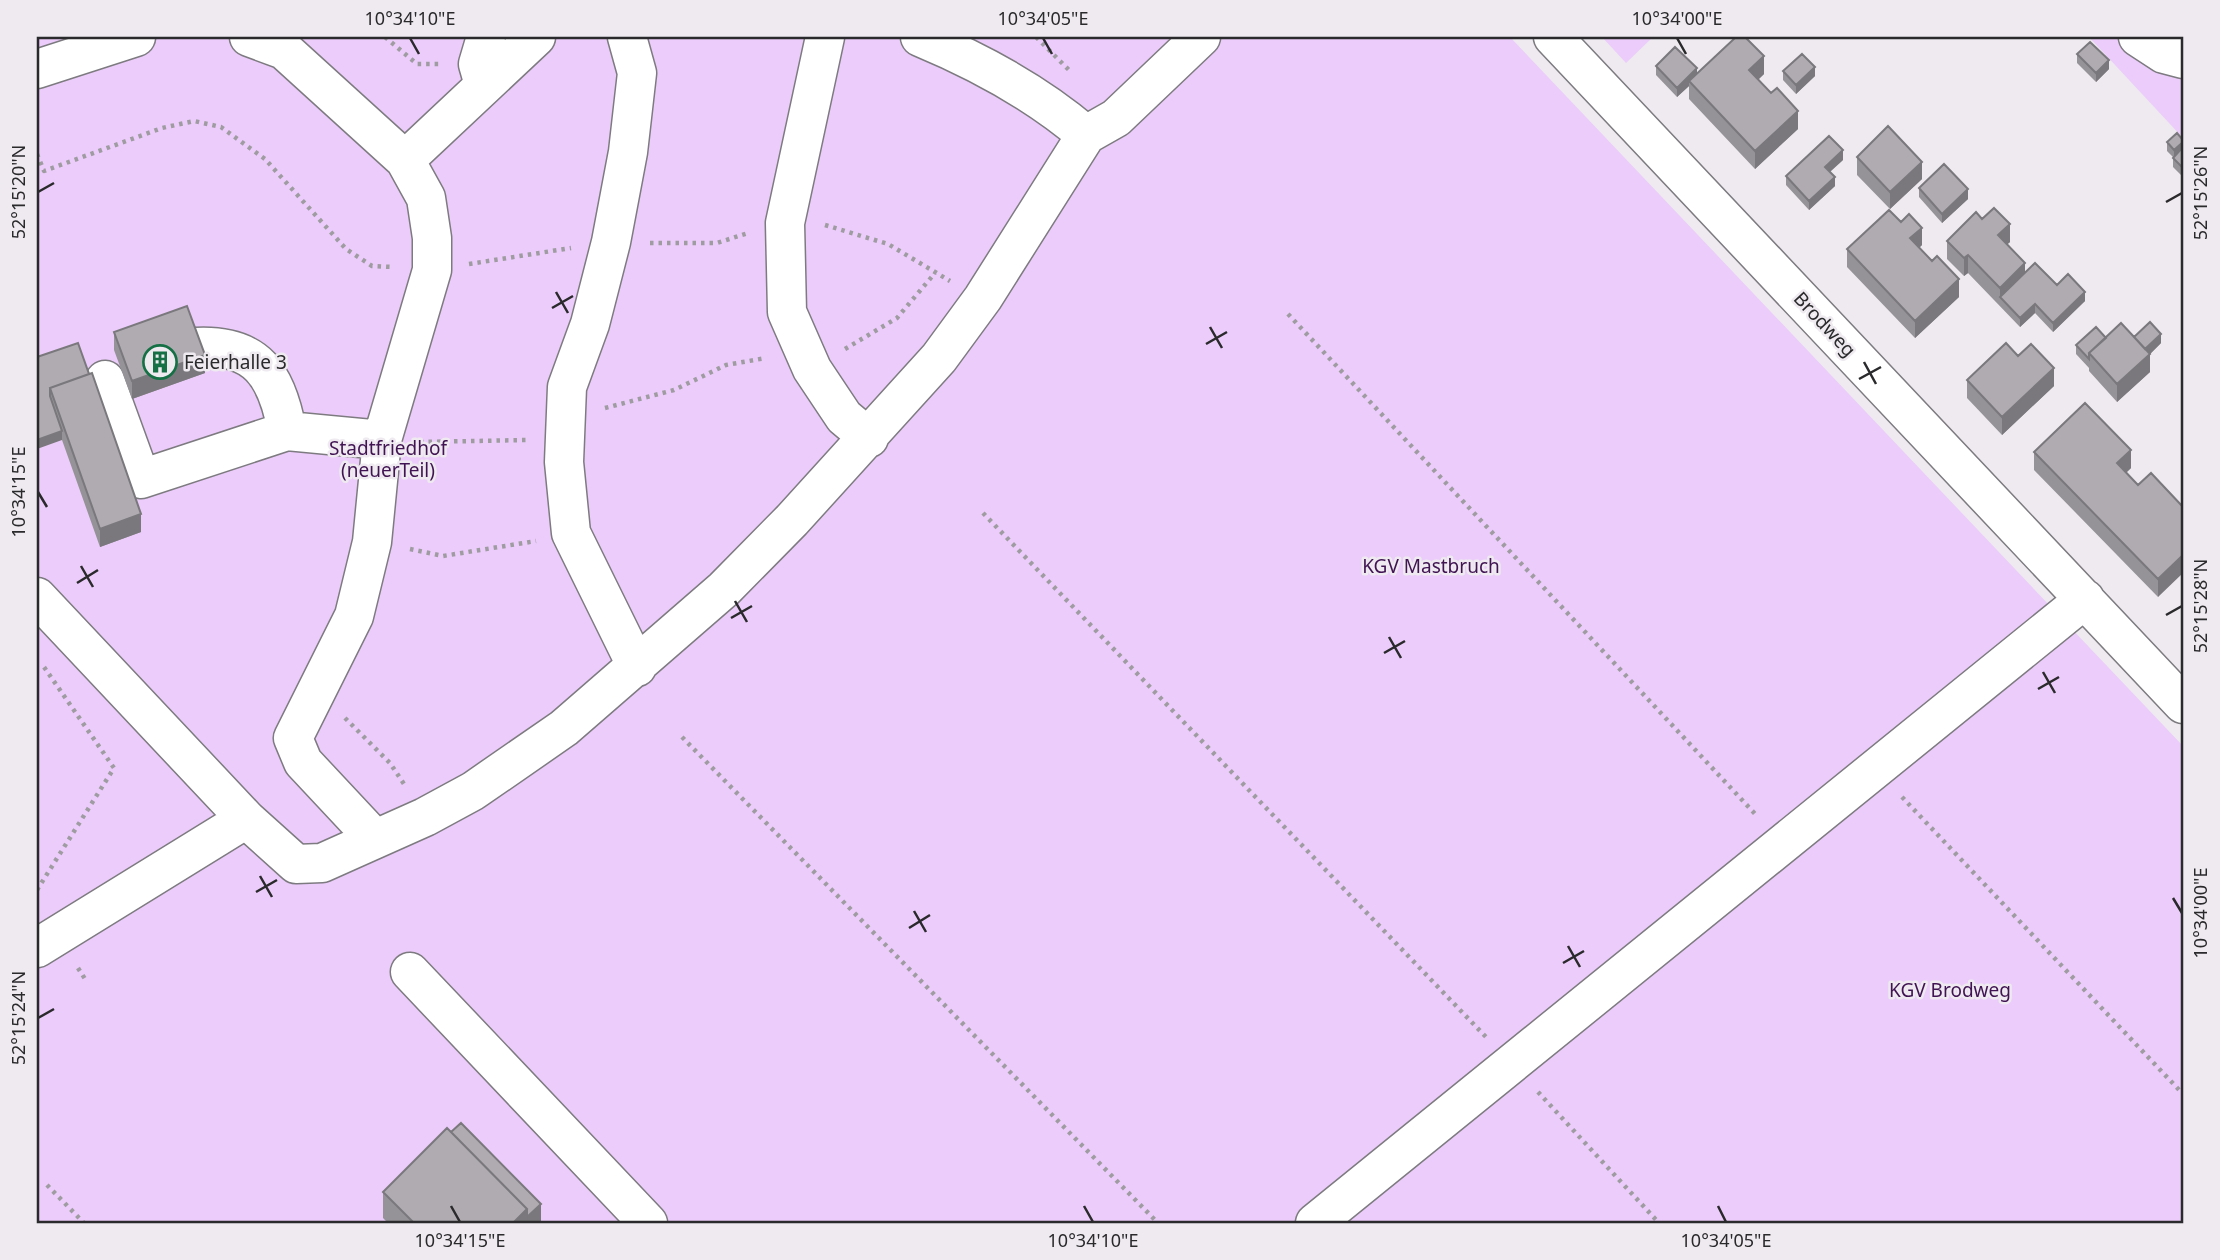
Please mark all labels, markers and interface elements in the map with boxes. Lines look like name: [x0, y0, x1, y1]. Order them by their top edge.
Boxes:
text: 10°34'10"E: [365, 6, 455, 30]
text: 10°34'05"E: [998, 6, 1088, 30]
text: 10°34'00"E: [1632, 6, 1722, 30]
text: 52°15'20"N: [6, 145, 30, 239]
text: 52°15'26"N: [2188, 146, 2212, 240]
street label: Brodweg: [1788, 286, 1862, 362]
building icon: Feierhalle 3: [141, 343, 179, 381]
place label: Feierhalle 3: [184, 349, 287, 375]
park label: Stadtfriedhof (neuerTeil): [329, 435, 448, 483]
text: 10°34'15"E: [6, 447, 30, 537]
park label: KGV Mastbruch: [1362, 553, 1500, 579]
text: 52°15'28"N: [2188, 559, 2212, 653]
text: 10°34'00"E: [2188, 868, 2212, 958]
text: 52°15'24"N: [6, 971, 30, 1065]
park label: KGV Brodweg: [1889, 977, 2011, 1003]
text: 10°34'15"E: [415, 1228, 505, 1252]
text: 10°34'10"E: [1048, 1228, 1138, 1252]
text: 10°34'05"E: [1681, 1228, 1771, 1252]

